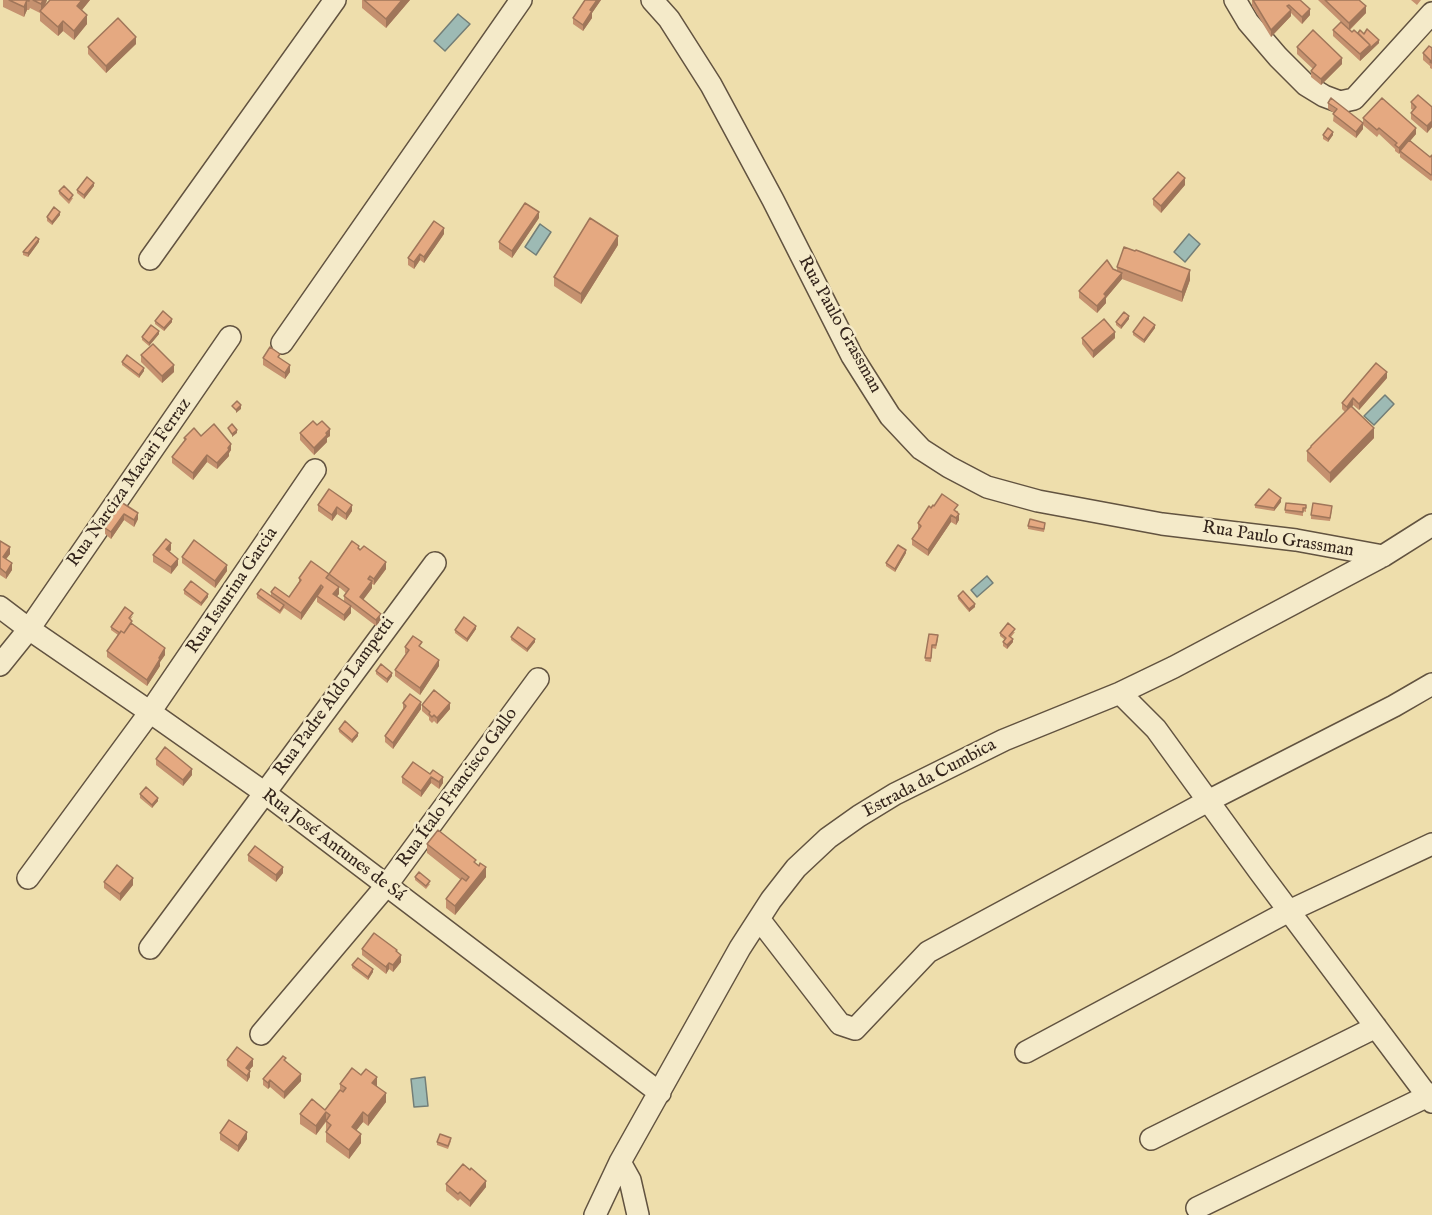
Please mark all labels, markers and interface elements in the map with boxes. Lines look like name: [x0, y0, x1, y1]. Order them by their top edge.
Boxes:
street label: Rua Paulo Grassman: [792, 253, 886, 397]
street label: Rua Narciza Macari Ferraz: [63, 394, 197, 572]
street label: Rua Paulo Grassman: [1201, 517, 1355, 563]
street label: Rua Isaurina Garcia: [183, 524, 283, 658]
street label: Rua Padre Aldo Lampetti: [270, 613, 400, 781]
street label: Rua Ítalo Francisco Gallo: [393, 704, 523, 872]
street label: Estrada da Cumbica: [860, 735, 1000, 823]
street label: Rua José Antunes de Sá: [257, 785, 409, 907]

